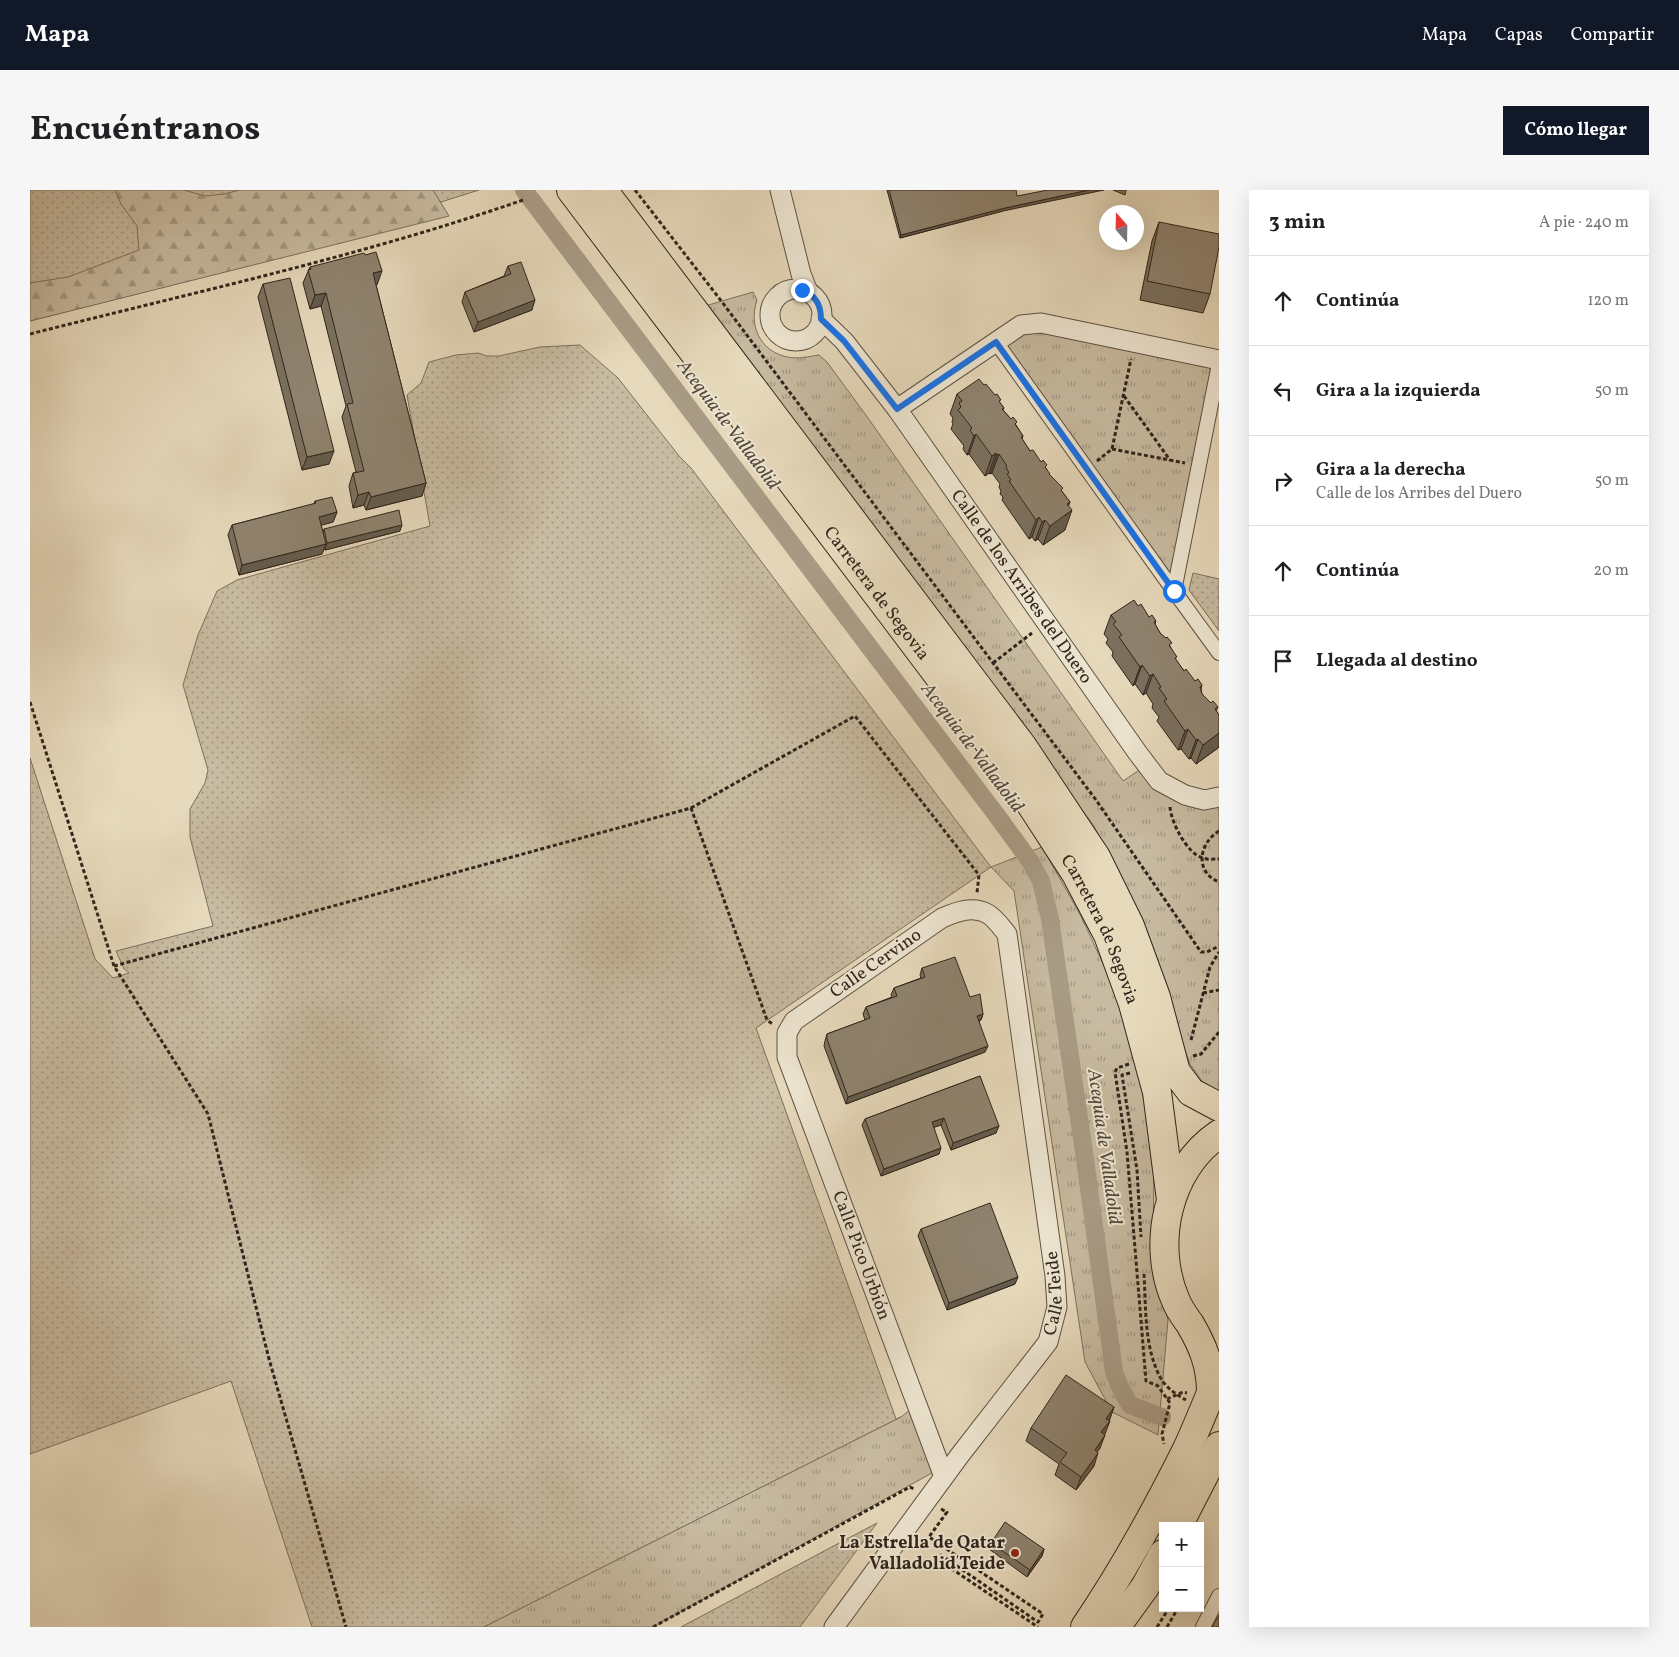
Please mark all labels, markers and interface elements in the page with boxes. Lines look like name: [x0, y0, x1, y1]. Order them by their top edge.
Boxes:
text: Mapa: [25, 18, 90, 52]
text: Mapa: [1422, 23, 1467, 48]
text: Capas: [1495, 23, 1543, 48]
text: Compartir: [1571, 23, 1654, 48]
text: Encuéntranos: [30, 106, 260, 154]
button: Cómo llegar: [1503, 106, 1649, 155]
north arrow: [1099, 205, 1144, 250]
text: 3 min: [1269, 208, 1325, 237]
text: A pie · 240 m: [1539, 212, 1629, 234]
route end: [791, 279, 814, 302]
icon: ahead: [1269, 287, 1297, 315]
text: Continúa: [1316, 288, 1399, 314]
text: 120 m: [1587, 290, 1629, 312]
water label: Acequia de Valladolid: [670, 354, 786, 495]
icon: left: [1269, 377, 1297, 405]
text: Gira a la izquierda: [1316, 378, 1481, 404]
text: 50 m: [1595, 380, 1629, 402]
text: Gira a la derecha: [1316, 457, 1466, 483]
icon: right: [1269, 467, 1297, 495]
text: 50 m: [1595, 470, 1629, 492]
text: Calle de los Arribes del Duero: [1316, 483, 1522, 505]
street label: Calle de los Arribes del Duero: [945, 485, 1098, 689]
street label: Carretera de Segovia: [817, 521, 935, 666]
icon: ahead: [1269, 557, 1297, 585]
text: Continúa: [1316, 558, 1399, 584]
text: 20 m: [1594, 560, 1629, 582]
route start: [1163, 580, 1186, 603]
icon: arrive: [1269, 647, 1297, 675]
text: Llegada al destino: [1316, 648, 1478, 674]
water label: Acequia de Valladolid: [914, 677, 1030, 818]
street label: Carretera de Segovia: [1054, 850, 1145, 1008]
street label: Calle Cervino: [825, 923, 927, 1005]
water label: Acequia de Valladolid: [1080, 1067, 1128, 1226]
street label: Calle Pico Urbión: [826, 1187, 897, 1324]
street label: Calle Teide: [1038, 1250, 1070, 1338]
map controls: [1159, 1522, 1204, 1612]
button: +: [1159, 1522, 1204, 1567]
place label: La Estrella de Qatar Valladolid Teide: [839, 1531, 1005, 1577]
marker: La Estrella de Qatar Valladolid Teide: [1009, 1547, 1021, 1559]
button: −: [1159, 1567, 1204, 1612]

